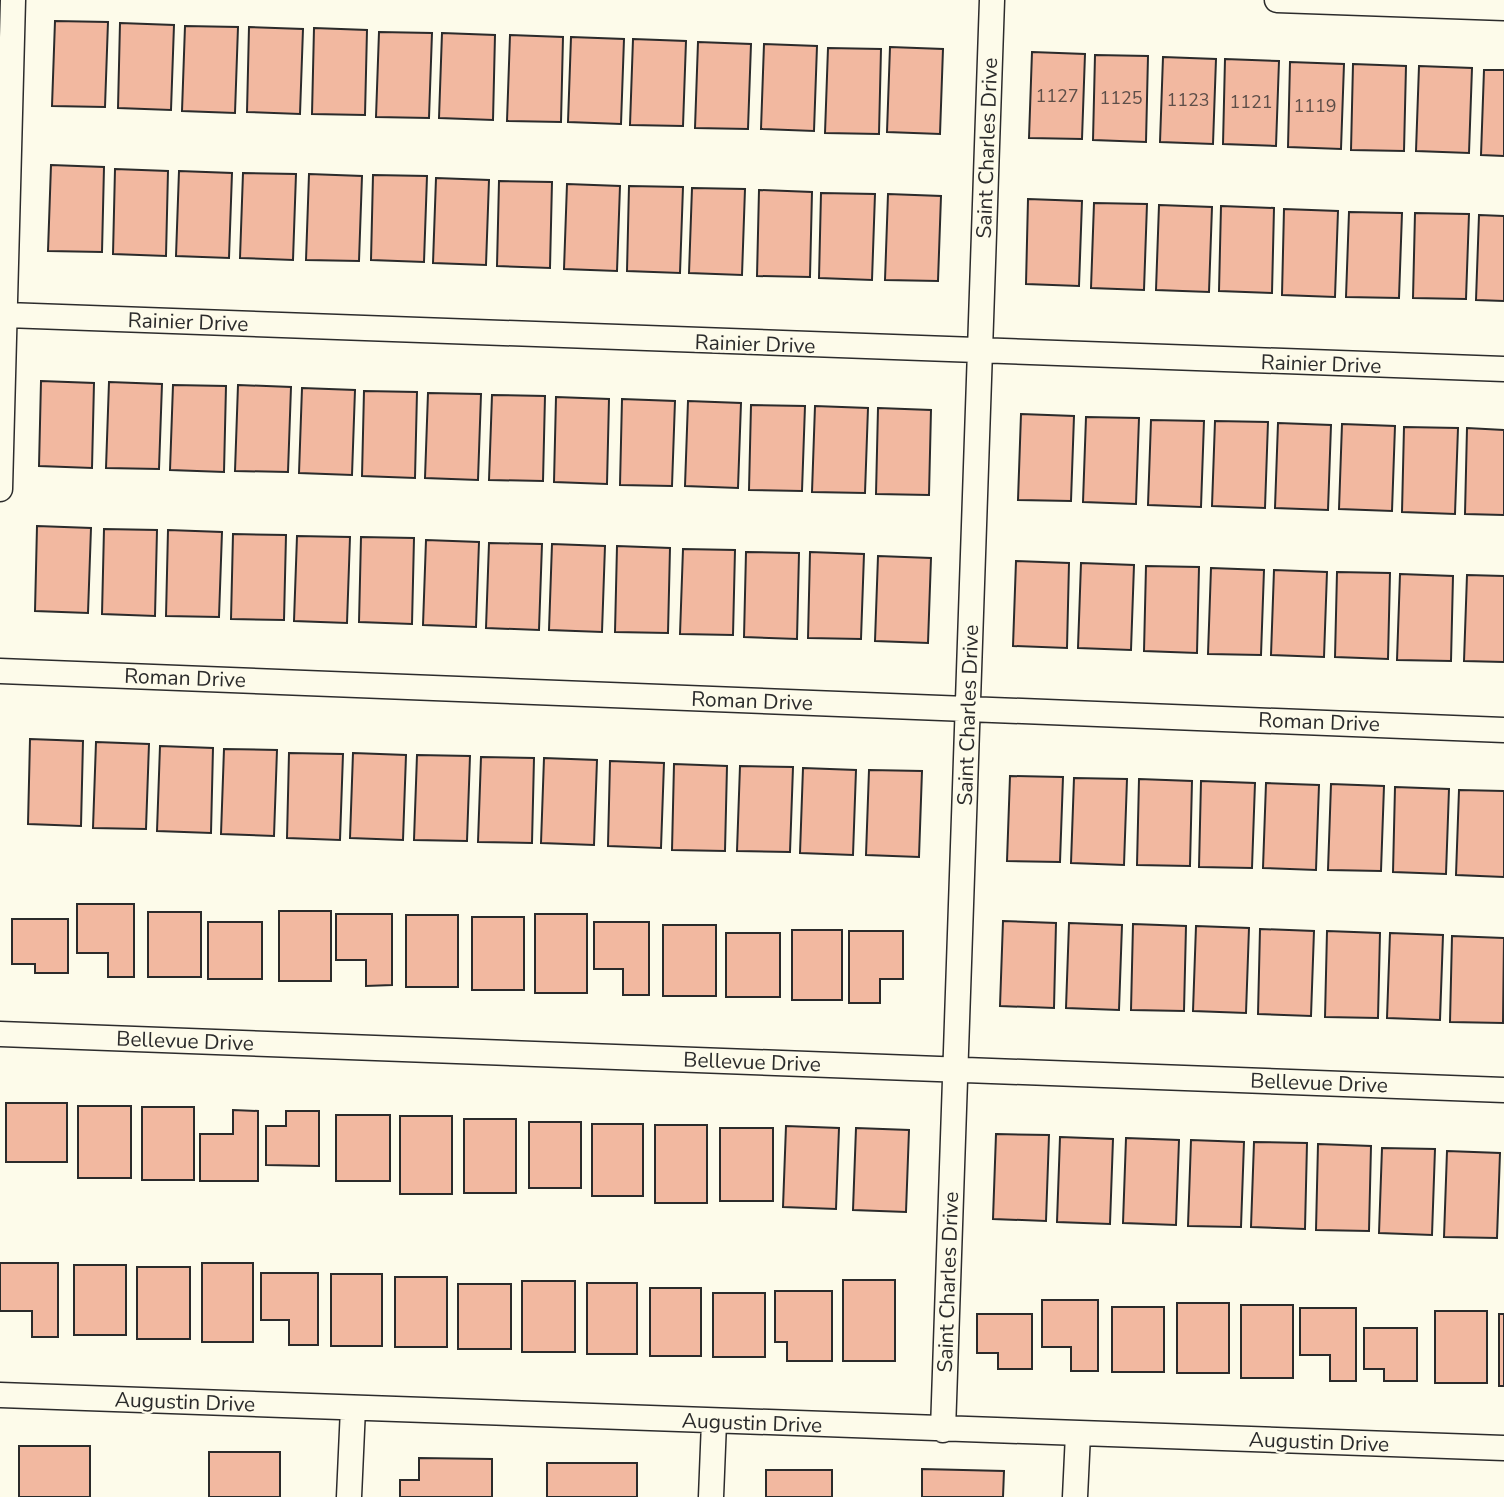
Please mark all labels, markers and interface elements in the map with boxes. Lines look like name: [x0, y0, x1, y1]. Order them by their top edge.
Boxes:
street label: Saint Charles Drive: [970, 57, 1004, 239]
house number: 1127: [1035, 84, 1079, 108]
house number: 1125: [1099, 86, 1143, 110]
house number: 1123: [1166, 88, 1210, 112]
house number: 1121: [1229, 90, 1273, 114]
house number: 1119: [1293, 94, 1337, 118]
street label: Rainier Drive: [127, 306, 249, 338]
street label: Rainier Drive: [694, 328, 816, 360]
street label: Rainier Drive: [1260, 348, 1382, 380]
street label: Saint Charles Drive: [951, 624, 985, 806]
street label: Roman Drive: [124, 662, 246, 694]
street label: Roman Drive: [691, 685, 813, 717]
street label: Roman Drive: [1258, 706, 1380, 738]
street label: Bellevue Drive: [116, 1025, 254, 1057]
street label: Bellevue Drive: [683, 1046, 821, 1078]
street label: Bellevue Drive: [1250, 1067, 1388, 1099]
street label: Saint Charles Drive: [931, 1191, 965, 1373]
street label: Augustin Drive: [114, 1386, 256, 1418]
street label: Augustin Drive: [681, 1407, 823, 1439]
street label: Augustin Drive: [1248, 1426, 1390, 1458]

